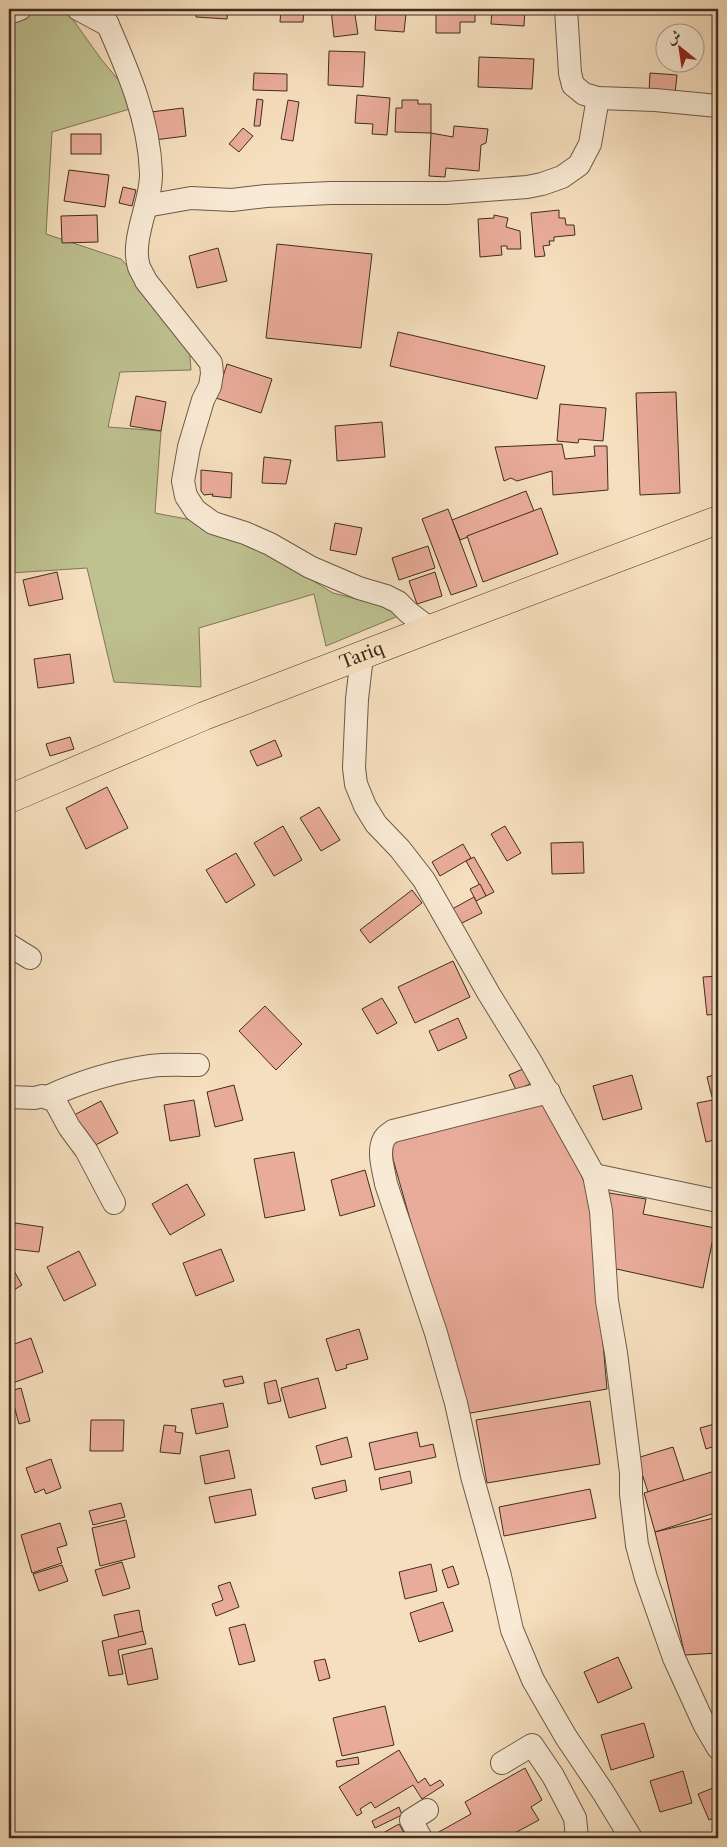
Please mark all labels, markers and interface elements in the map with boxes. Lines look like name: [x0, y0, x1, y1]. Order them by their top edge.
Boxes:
north arrow: [654, 22, 704, 72]
text: ش: [663, 25, 684, 48]
street label: Tariq: [337, 637, 387, 674]

